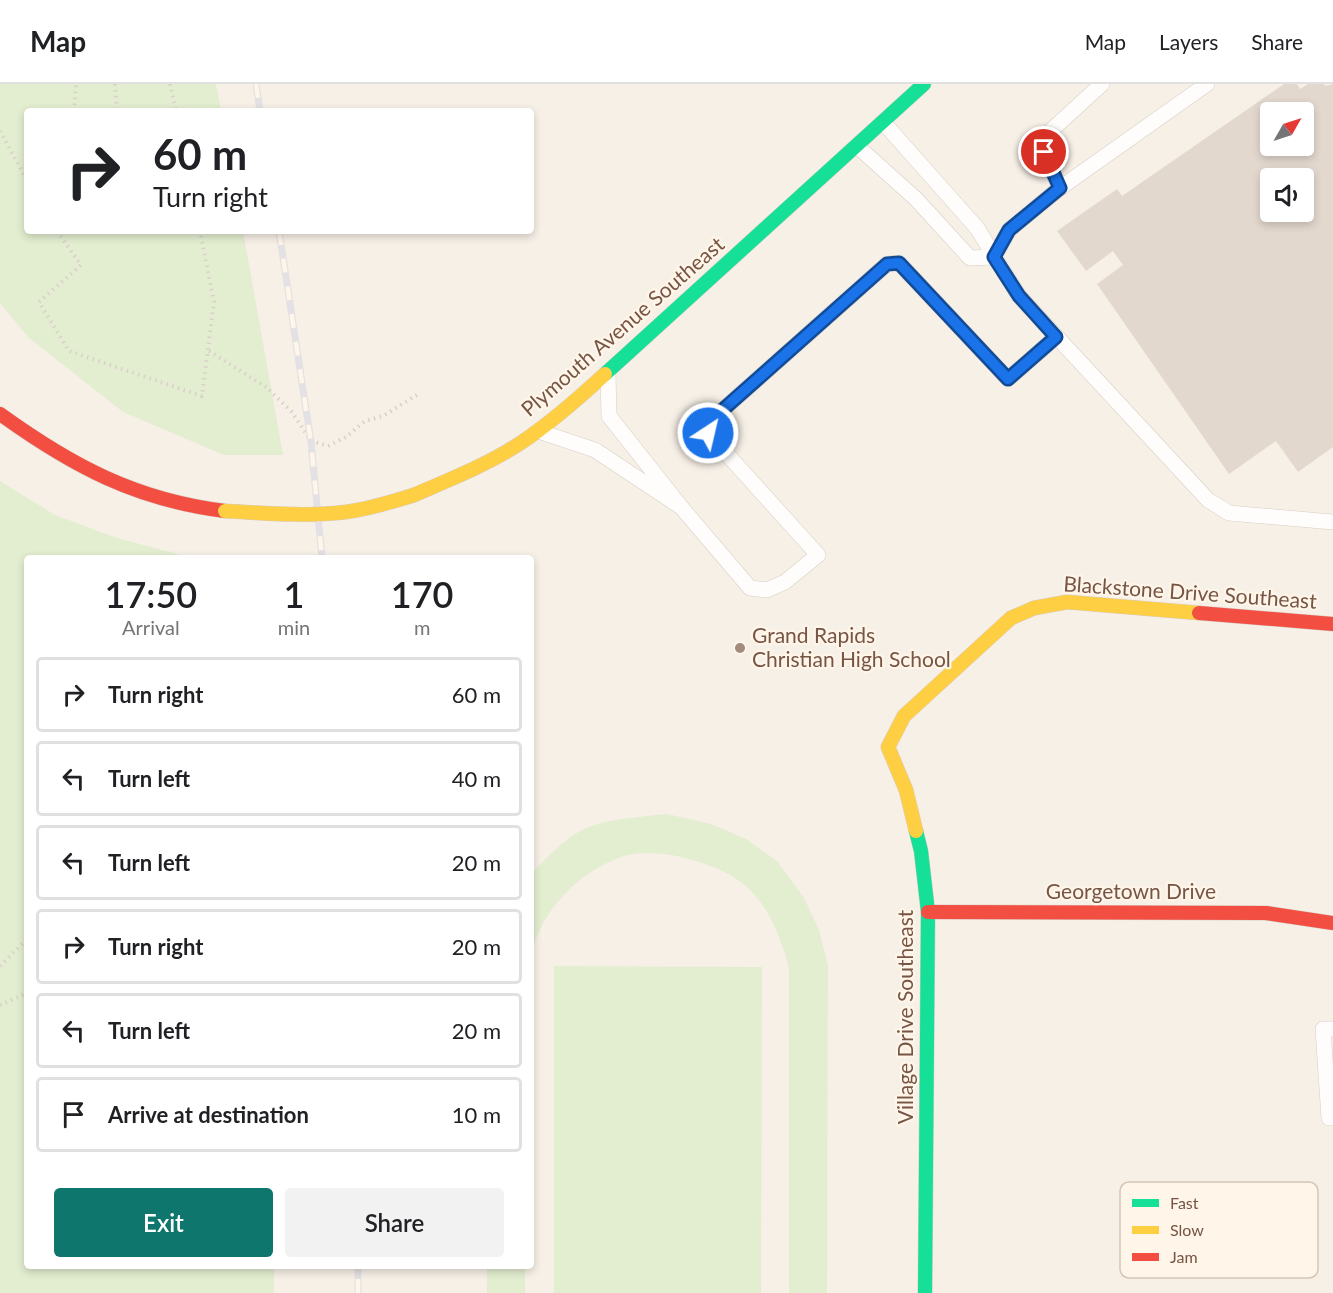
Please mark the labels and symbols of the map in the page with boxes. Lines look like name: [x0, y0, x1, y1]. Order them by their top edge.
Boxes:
north arrow: [1260, 102, 1314, 156]
pin: [1018, 126, 1069, 177]
street label: Plymouth Avenue Southeast: [516, 231, 729, 421]
position arrow: [676, 401, 740, 465]
street label: Blackstone Drive Southeast: [1063, 570, 1318, 613]
place label: Grand Rapids Christian High School: [752, 622, 951, 671]
marker: Grand Rapids Christian High School: [733, 641, 747, 655]
street label: Georgetown Drive: [1046, 878, 1216, 903]
street label: Village Drive Southeast: [892, 909, 917, 1124]
legend: [1120, 1182, 1318, 1278]
text: Fast: [1170, 1193, 1199, 1212]
text: Slow: [1170, 1220, 1204, 1239]
text: Jam: [1170, 1247, 1198, 1266]

